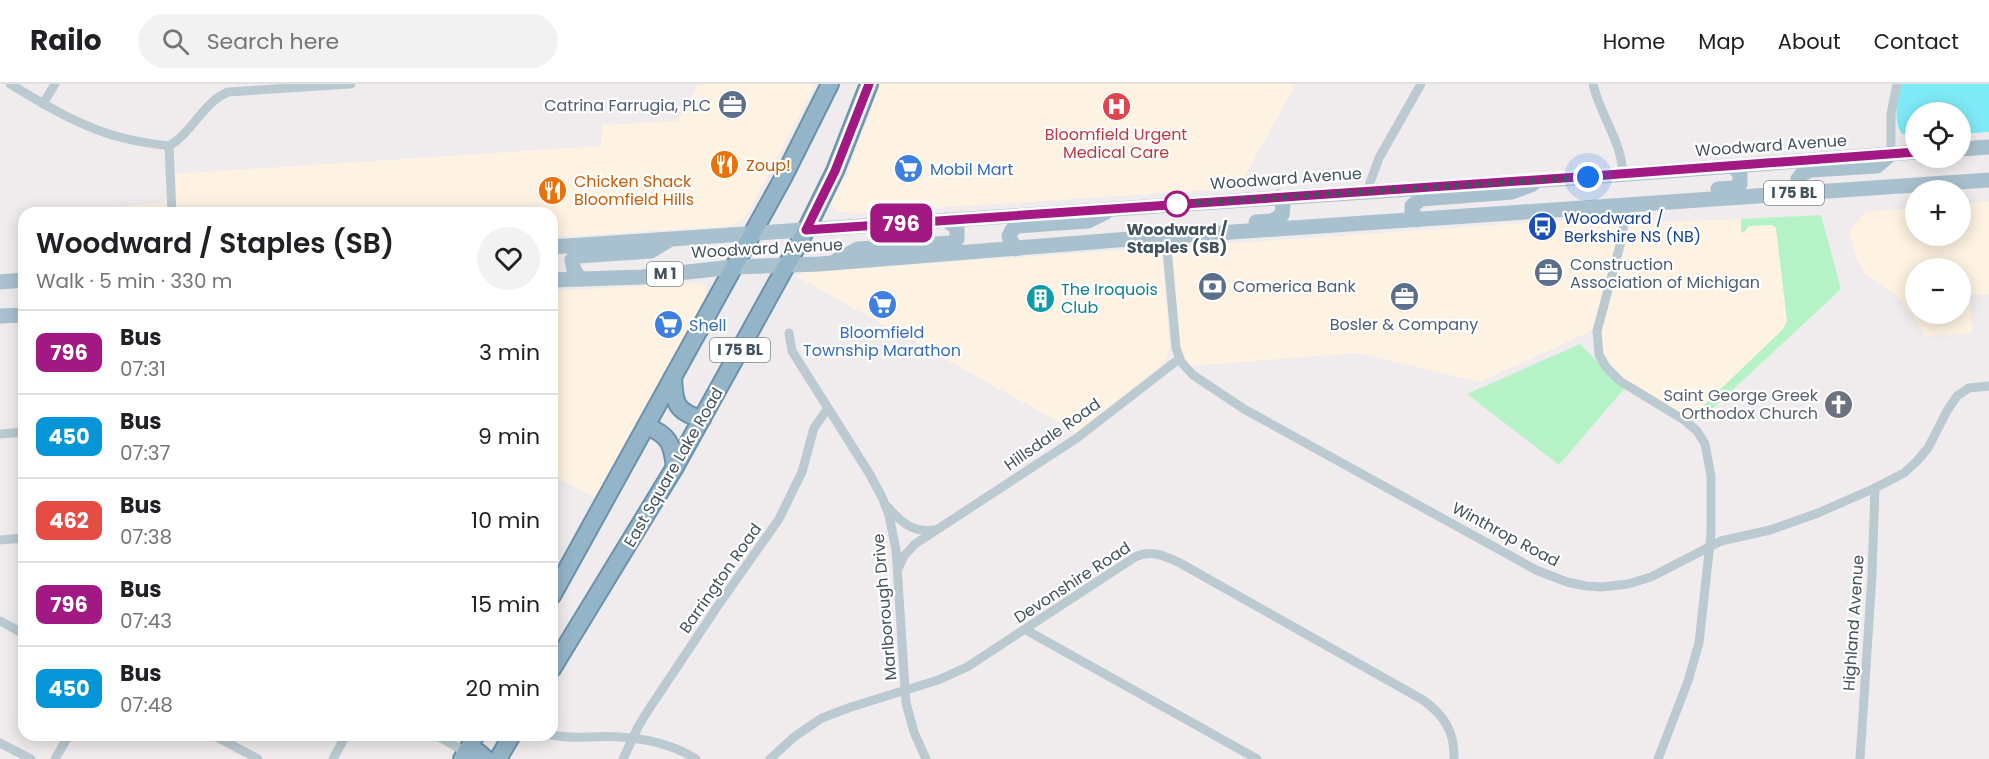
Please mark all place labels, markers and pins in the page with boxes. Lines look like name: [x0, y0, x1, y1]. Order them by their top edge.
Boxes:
office icon: Catrina Farrugia, PLC: [716, 89, 748, 121]
hospital icon: Bloomfield Urgent Medical Care: [1100, 90, 1132, 122]
place label: Catrina Farrugia, PLC: [544, 94, 711, 117]
place label: Bloomfield Urgent Medical Care: [1045, 123, 1187, 164]
restaurant icon: Zoup!: [709, 149, 741, 181]
supermarket icon: Mobil Mart: [893, 153, 925, 185]
place label: Zoup!: [746, 154, 791, 177]
place label: Mobil Mart: [930, 158, 1014, 181]
place label: Chicken Shack Bloomfield Hills: [574, 170, 694, 211]
restaurant icon: Chicken Shack Bloomfield Hills: [537, 174, 569, 206]
marker: Woodward / Staples (SB): [1164, 191, 1190, 217]
place label: Woodward / Berkshire NS (NB): [1564, 207, 1701, 248]
bus stop icon: Woodward / Berkshire NS (NB): [1527, 211, 1559, 243]
place label: Woodward / Staples (SB): [1126, 218, 1228, 259]
place label: Construction Association of Michigan: [1570, 253, 1760, 294]
office icon: Construction Association of Michigan: [1533, 257, 1565, 289]
bank icon: Comerica Bank: [1196, 270, 1228, 302]
place label: Comerica Bank: [1233, 275, 1357, 298]
place label: The Iroquois Club: [1061, 278, 1158, 319]
office icon: Bosler & Company: [1388, 280, 1420, 312]
building icon: The Iroquois Club: [1024, 282, 1056, 314]
supermarket icon: Bloomfield Township Marathon: [866, 288, 898, 320]
supermarket icon: Shell: [652, 309, 684, 341]
place label: Bosler & Company: [1330, 313, 1478, 336]
place label: Shell: [689, 314, 726, 337]
place label: Bloomfield Township Marathon: [803, 321, 961, 362]
place label: Saint George Greek Orthodox Church: [1663, 384, 1819, 425]
church icon: Saint George Greek Orthodox Church: [1823, 388, 1855, 420]

